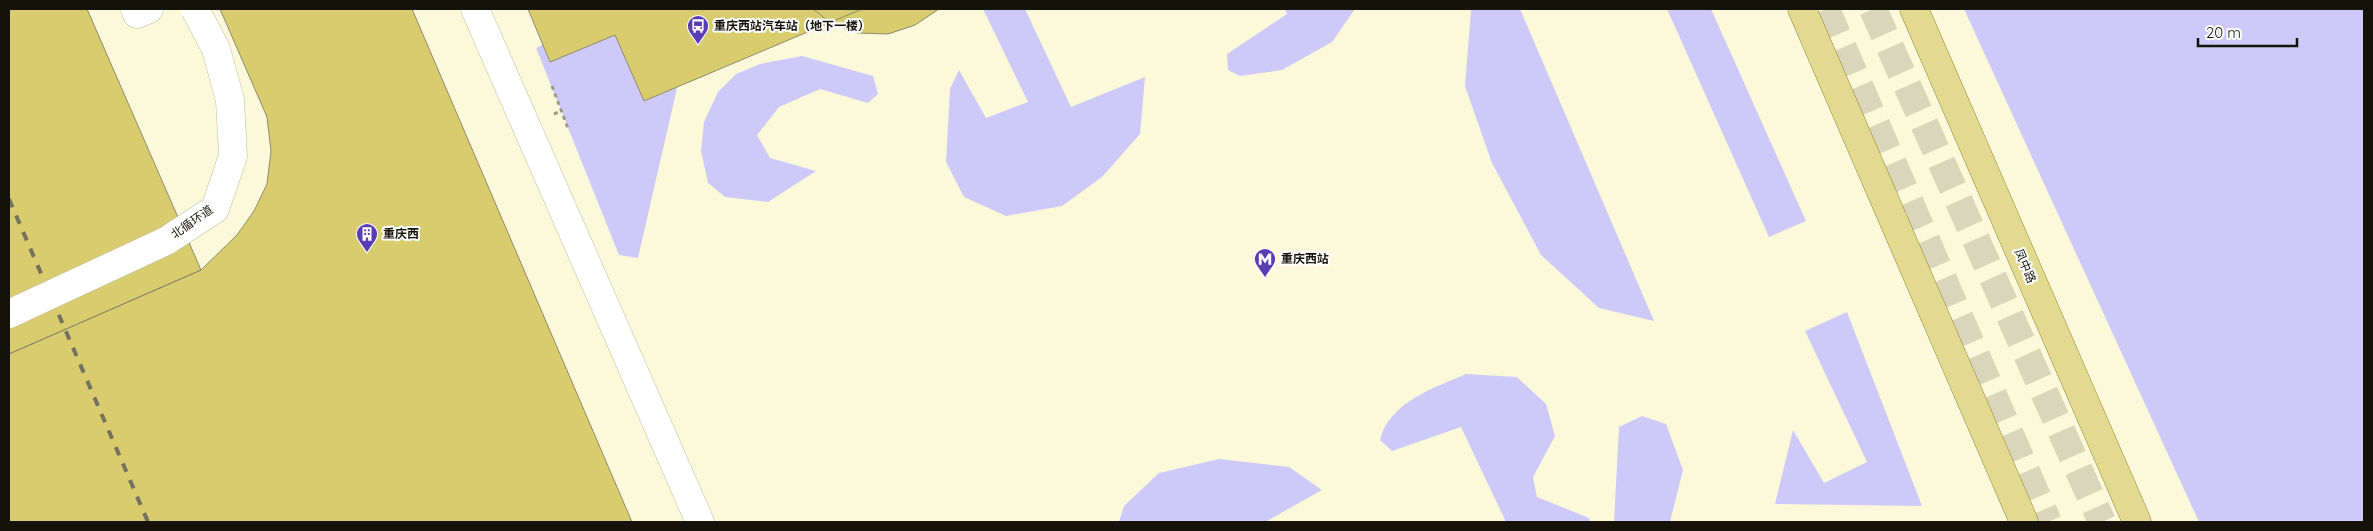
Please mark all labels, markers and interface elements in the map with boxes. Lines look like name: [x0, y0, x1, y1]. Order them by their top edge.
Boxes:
bus stop icon: 重庆西站汽车站（地下一楼）: [686, 14, 710, 45]
scale bar: [2198, 15, 2297, 47]
place label: 重庆西站汽车站（地下一楼）: [714, 18, 870, 33]
text: 20 m: [2206, 23, 2241, 42]
street label: 北循环道: [168, 202, 216, 242]
building icon: 重庆西: [355, 222, 379, 253]
place label: 重庆西: [383, 226, 419, 241]
street label: 凤中路: [2012, 246, 2039, 285]
metro station icon: 重庆西站: [1253, 247, 1277, 278]
place label: 重庆西站: [1281, 251, 1329, 266]

